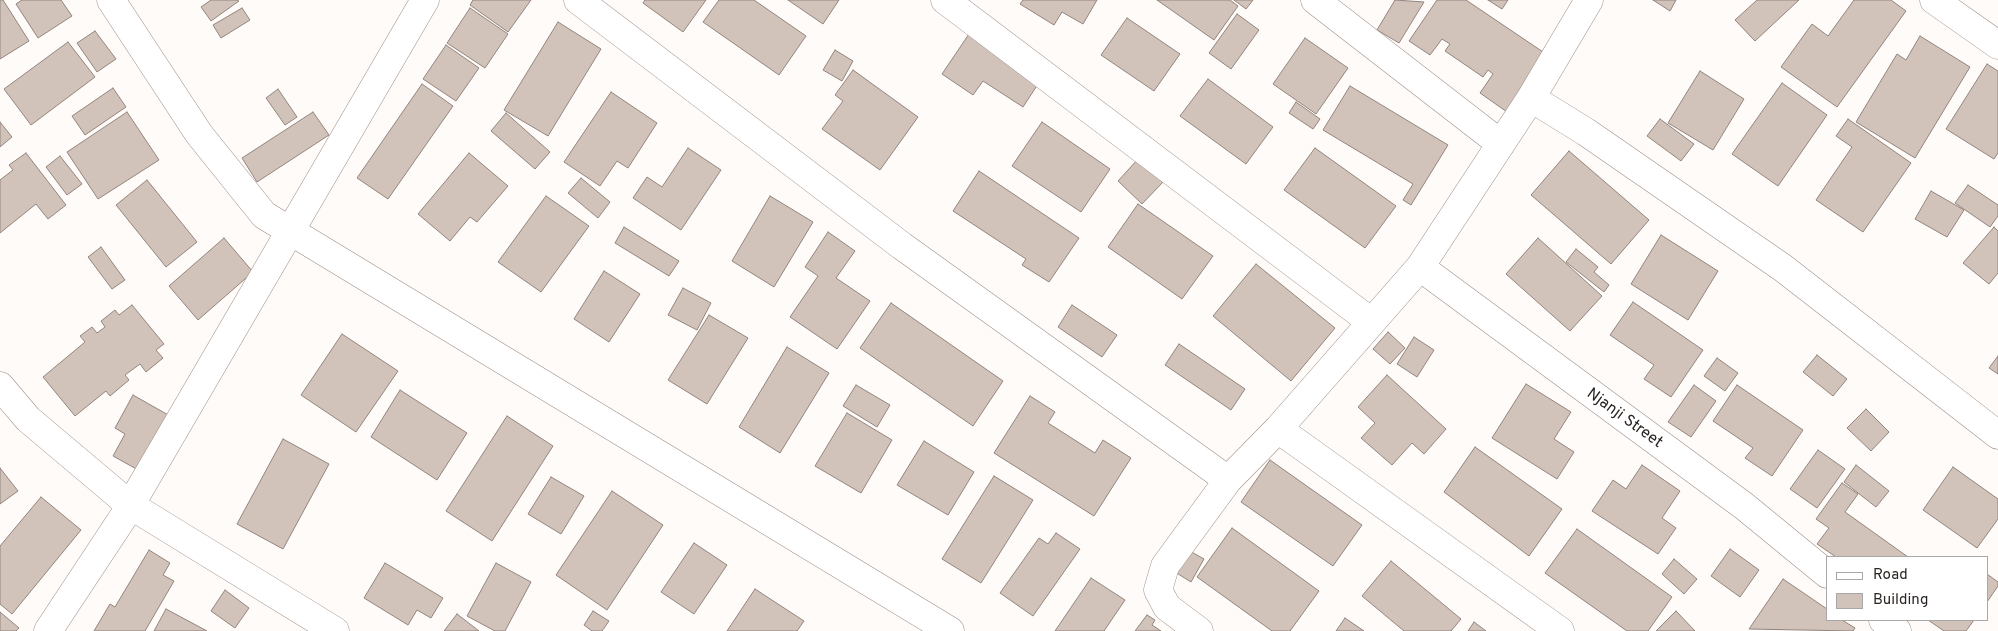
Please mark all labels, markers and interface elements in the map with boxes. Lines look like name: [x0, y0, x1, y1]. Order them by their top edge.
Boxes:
street label: Njanji Street: [1582, 385, 1666, 453]
legend: [1826, 556, 1988, 621]
text: Road: [1873, 566, 1908, 585]
text: Building: [1873, 591, 1928, 610]

